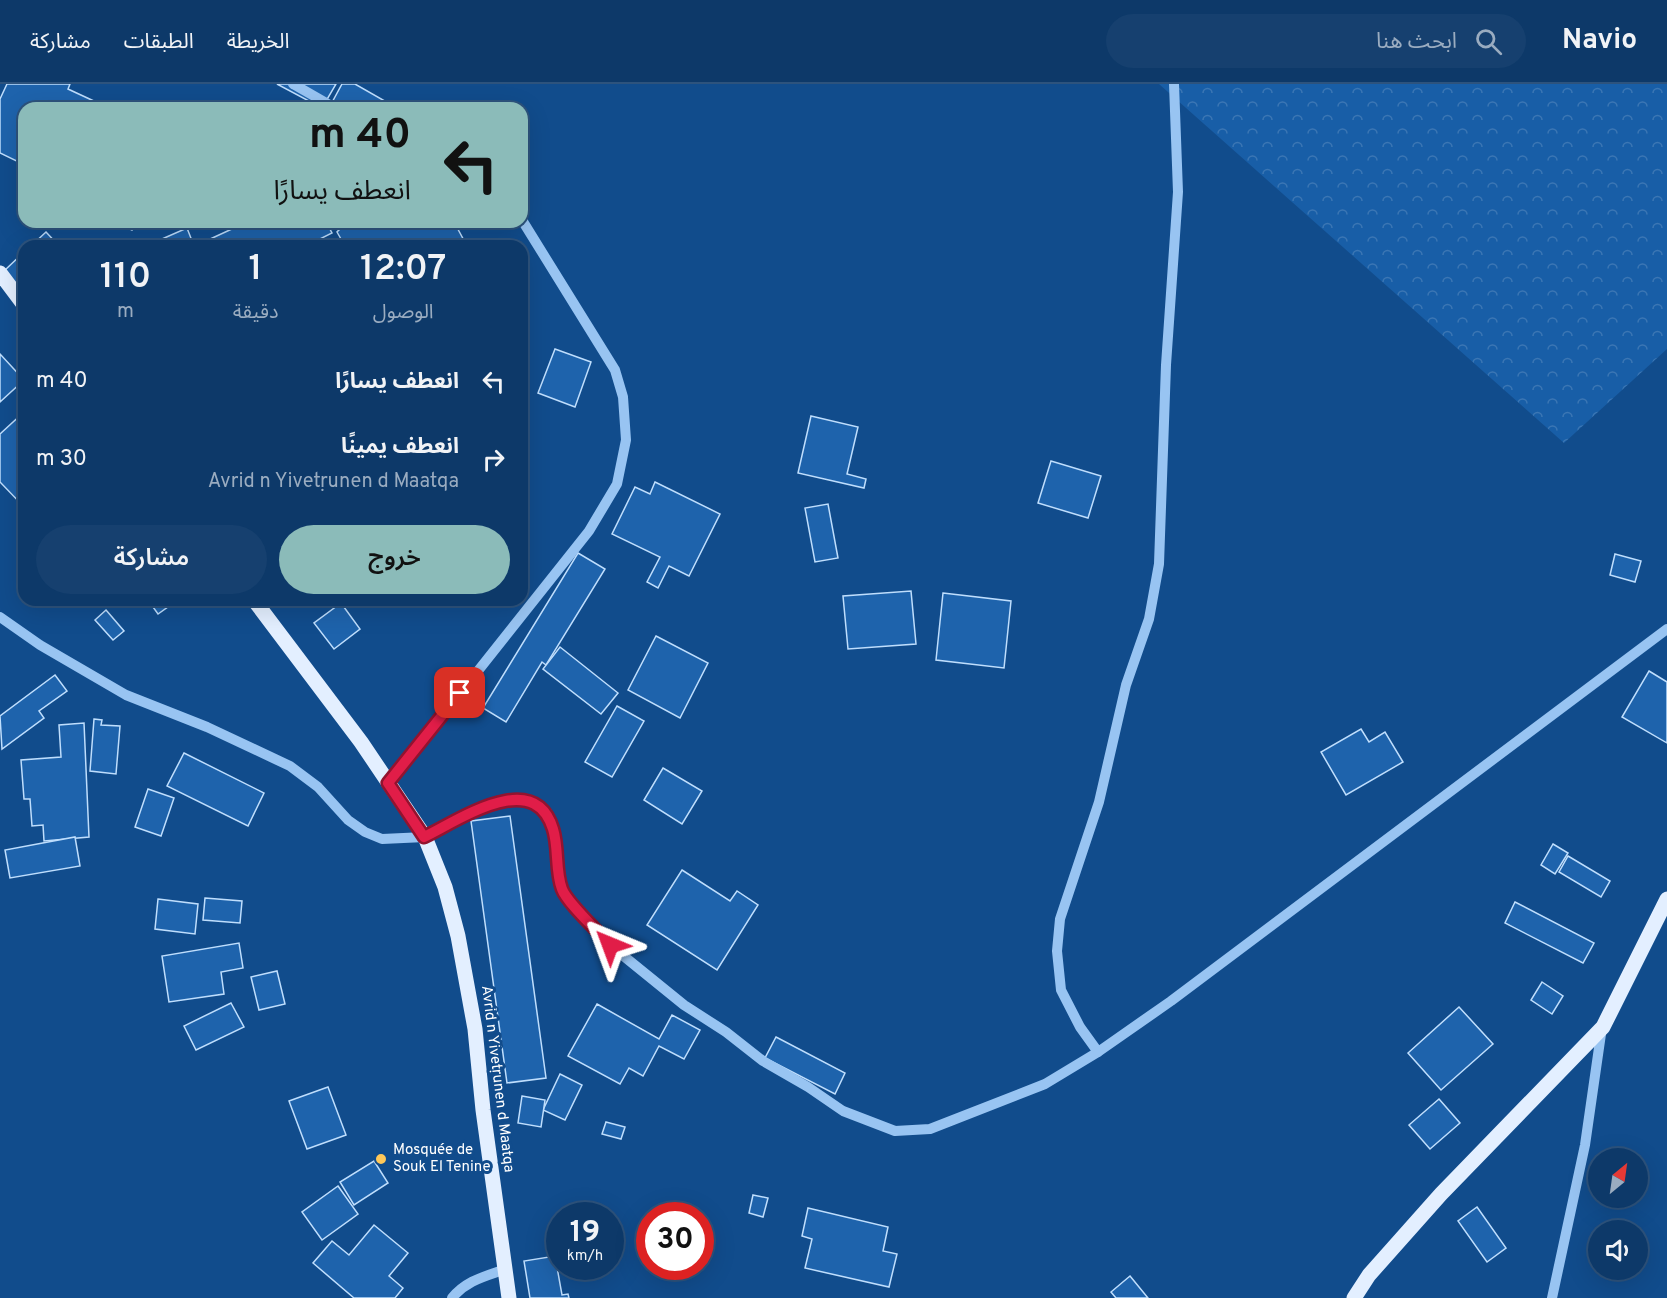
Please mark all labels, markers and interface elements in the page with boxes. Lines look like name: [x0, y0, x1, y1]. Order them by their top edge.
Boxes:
search box: [1106, 14, 1526, 68]
text: Navio: [1562, 23, 1637, 59]
icon: search: [1472, 25, 1505, 58]
text: مشاركة: [30, 29, 91, 56]
text: الطبقات: [124, 29, 194, 56]
text: الخريطة: [227, 29, 290, 56]
text: ابحث هنا: [1376, 29, 1457, 56]
text: 40 m: [309, 110, 411, 163]
icon: left: [432, 126, 510, 204]
text: انعطف يسارًا: [274, 175, 411, 209]
text: 1: [249, 247, 263, 293]
text: 12:07: [360, 247, 446, 293]
text: 110: [100, 255, 151, 301]
text: m: [117, 299, 134, 325]
text: دقيقة: [233, 300, 278, 326]
text: الوصول: [373, 300, 434, 326]
icon: left: [477, 365, 510, 398]
text: 40 m: [36, 368, 88, 395]
text: انعطف يسارًا: [335, 369, 459, 396]
text: انعطف يمينًا: [341, 434, 459, 461]
icon: right: [477, 443, 510, 476]
text: 30 m: [36, 446, 87, 473]
text: Avrid n Yivetṛunen d Maatqa: [208, 469, 459, 495]
button: مشاركة: [36, 525, 267, 594]
button: خروج: [279, 525, 510, 594]
pin: [434, 667, 485, 718]
icon: arrive: [443, 676, 476, 709]
position arrow: [578, 913, 642, 977]
street label: Avrid n Yivetṛunen d Maatqa: [476, 984, 518, 1174]
place label: Mosquée de Souk El Tenine: [393, 1141, 490, 1177]
north arrow: [1588, 1148, 1648, 1208]
map controls: [1588, 1148, 1648, 1280]
marker: Mosquée de Souk El Tenine: [374, 1152, 388, 1166]
speed limit sign: 30: [636, 1202, 714, 1280]
text: 19: [570, 1215, 600, 1252]
button: sound: [1588, 1220, 1648, 1280]
text: km/h: [567, 1247, 603, 1266]

